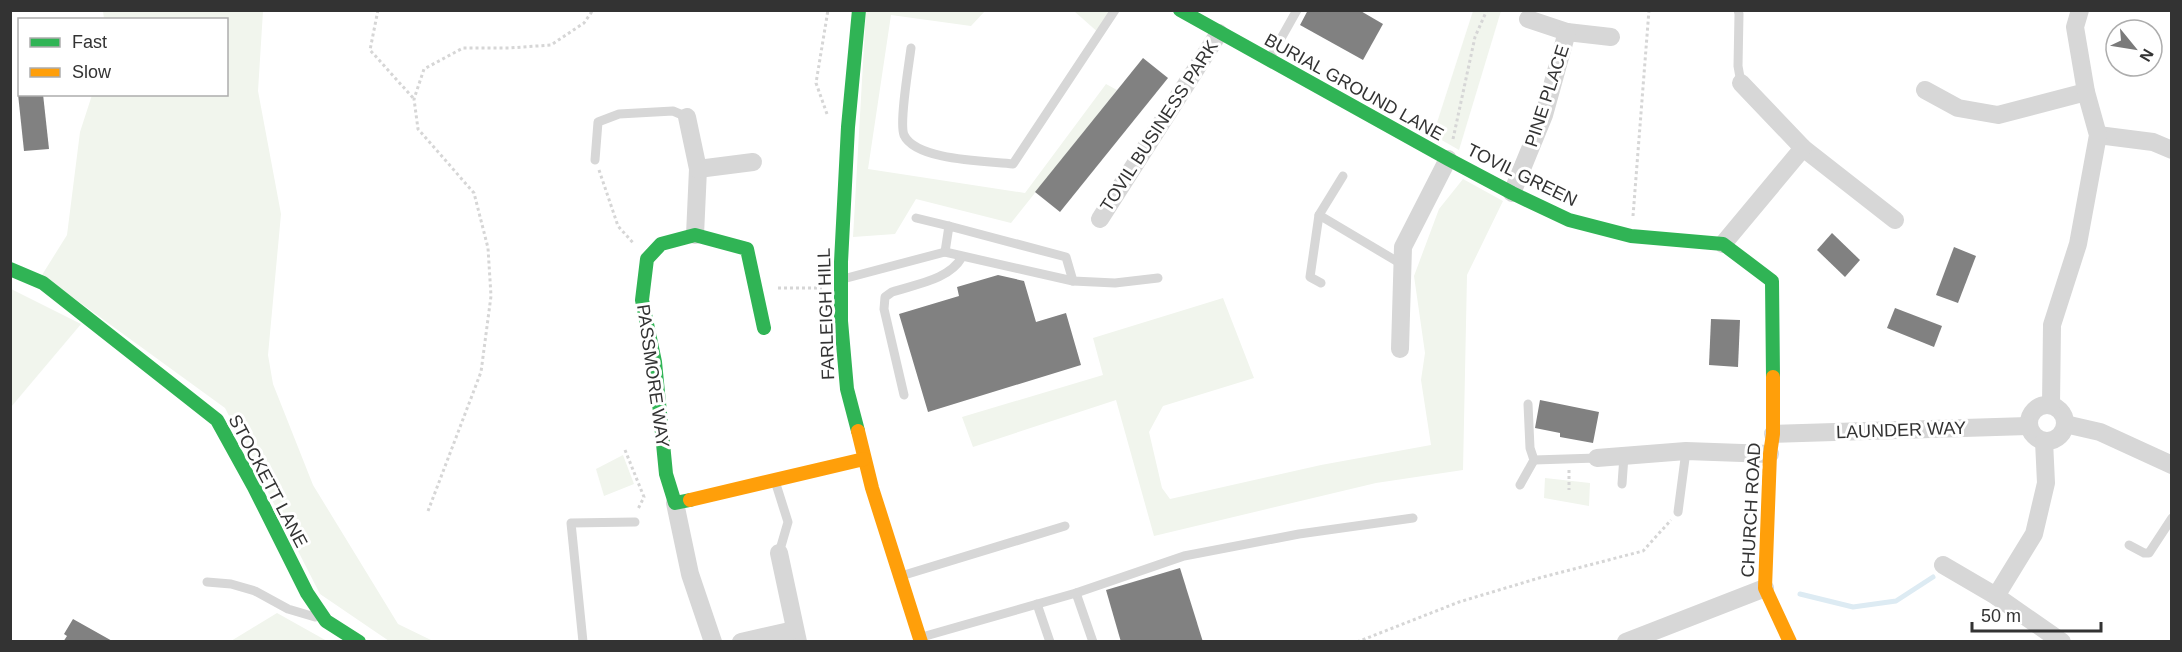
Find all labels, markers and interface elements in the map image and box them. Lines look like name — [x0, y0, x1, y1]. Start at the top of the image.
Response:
legend — [18, 18, 228, 96]
north arrow — [2104, 18, 2164, 78]
street label: BURIAL GROUND LANE — [1261, 29, 1447, 145]
text: Fast — [72, 32, 107, 52]
street label: TOVIL BUSINESS PARK — [1096, 37, 1222, 215]
street label: PINE PLACE — [1521, 42, 1573, 150]
text: N — [2136, 46, 2157, 65]
text: Slow — [72, 62, 112, 82]
street label: TOVIL GREEN — [1464, 140, 1580, 210]
street label: FARLEIGH HILL — [814, 248, 838, 380]
street label: PASSMORE WAY — [633, 303, 673, 449]
street label: STOCKETT LANE — [225, 411, 311, 551]
street label: LAUNDER WAY — [1836, 418, 1966, 442]
street label: CHURCH ROAD — [1737, 442, 1765, 578]
scale bar — [1972, 595, 2101, 633]
text: 50 m — [1981, 606, 2021, 626]

